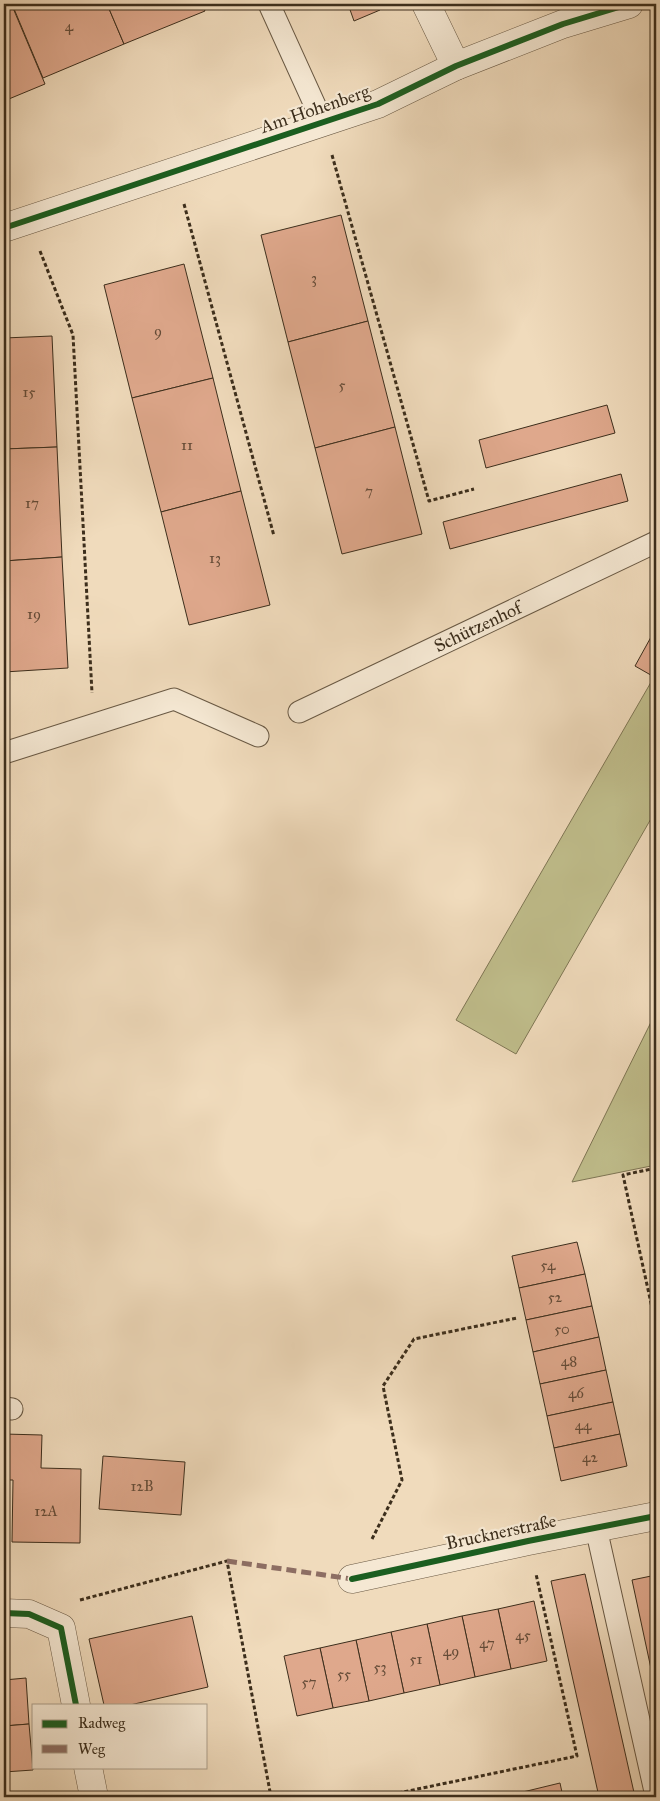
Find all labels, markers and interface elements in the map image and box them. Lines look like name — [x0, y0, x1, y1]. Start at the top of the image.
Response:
house number: 4 — [65, 17, 74, 35]
street label: Am Hohenberg — [257, 80, 373, 139]
house number: 3 — [311, 269, 317, 287]
house number: 9 — [154, 322, 162, 340]
house number: 5 — [339, 376, 346, 394]
house number: 15 — [23, 383, 35, 401]
house number: 11 — [181, 436, 193, 454]
house number: 7 — [365, 482, 373, 500]
house number: 17 — [25, 494, 39, 512]
house number: 13 — [209, 549, 221, 567]
street label: Schützenhof — [430, 595, 528, 657]
house number: 19 — [27, 605, 41, 623]
house number: 54 — [541, 1256, 556, 1274]
house number: 52 — [548, 1288, 563, 1306]
house number: 50 — [554, 1320, 570, 1338]
house number: 48 — [561, 1352, 577, 1370]
house number: 46 — [568, 1384, 585, 1402]
house number: 44 — [575, 1416, 592, 1434]
house number: 42 — [582, 1448, 598, 1466]
house number: 12B — [130, 1477, 154, 1495]
house number: 12A — [34, 1502, 58, 1520]
street label: Brucknerstraße — [444, 1510, 558, 1554]
house number: 45 — [515, 1626, 531, 1644]
house number: 47 — [479, 1634, 495, 1652]
house number: 49 — [443, 1642, 459, 1660]
house number: 51 — [410, 1650, 423, 1668]
house number: 53 — [374, 1658, 386, 1676]
house number: 55 — [337, 1665, 351, 1683]
house number: 57 — [302, 1673, 316, 1691]
legend — [32, 1704, 208, 1768]
text: Radweg — [78, 1714, 126, 1732]
text: Weg — [78, 1740, 106, 1758]

